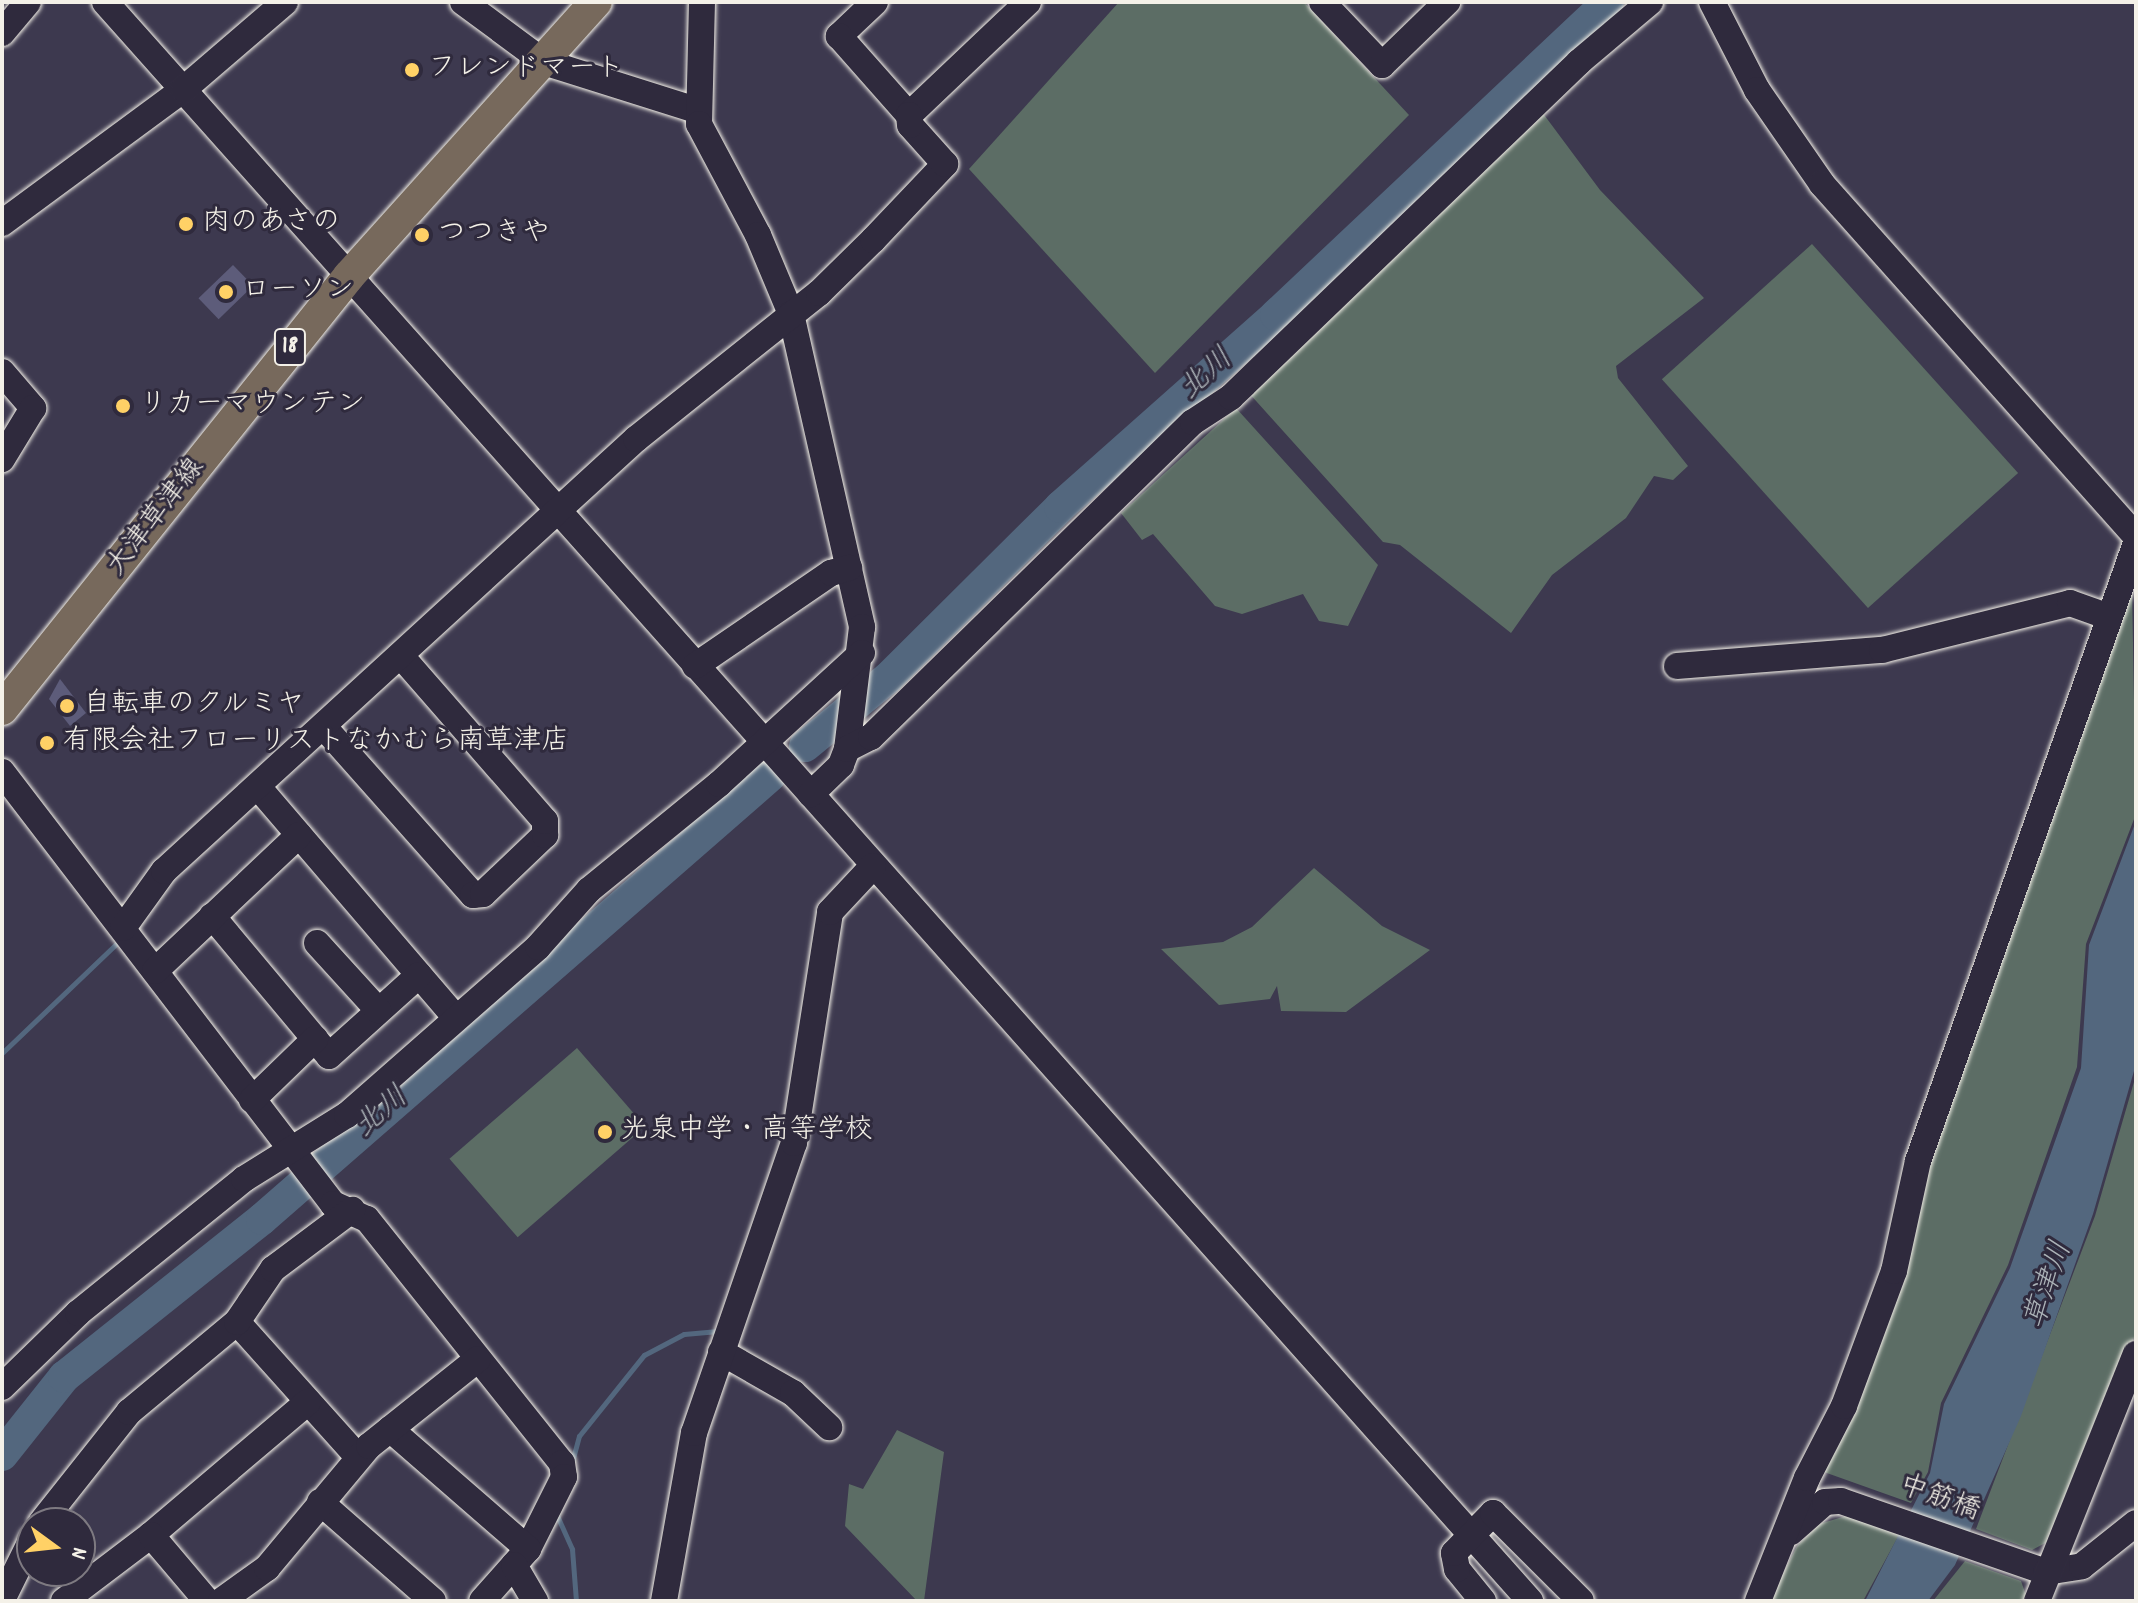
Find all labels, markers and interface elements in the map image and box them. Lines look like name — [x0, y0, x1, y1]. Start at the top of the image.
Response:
place label: フレンドマート — [428, 53, 624, 87]
marker: フレンドマート — [403, 61, 421, 79]
place label: 肉のあさの — [202, 207, 342, 241]
marker: 肉のあさの — [177, 215, 195, 233]
place label: つつきや — [438, 218, 550, 252]
marker: つつきや — [413, 226, 431, 244]
place label: ローソン — [242, 275, 354, 309]
marker: ローソン — [217, 283, 235, 301]
road number: 18 — [272, 325, 308, 369]
water label: 北川 — [1174, 343, 1242, 409]
place label: リカーマウンテン — [139, 389, 363, 423]
marker: リカーマウンテン — [114, 397, 132, 415]
street label: 大津草津線 — [101, 452, 213, 584]
place label: 自転車のクルミヤ — [83, 689, 307, 723]
marker: 自転車のクルミヤ — [58, 697, 76, 715]
place label: 有限会社フローリストなかむら南草津店 — [63, 726, 567, 760]
marker: 有限会社フローリストなかむら南草津店 — [38, 734, 56, 752]
water label: 北川 — [349, 1081, 417, 1147]
place label: 光泉中学・高等学校 — [621, 1115, 873, 1149]
marker: 光泉中学・高等学校 — [596, 1123, 614, 1141]
water label: 草津川 — [2019, 1238, 2083, 1334]
street label: 中筋橋 — [1894, 1470, 1984, 1530]
north arrow — [16, 1507, 96, 1587]
text: N — [61, 1544, 94, 1562]

